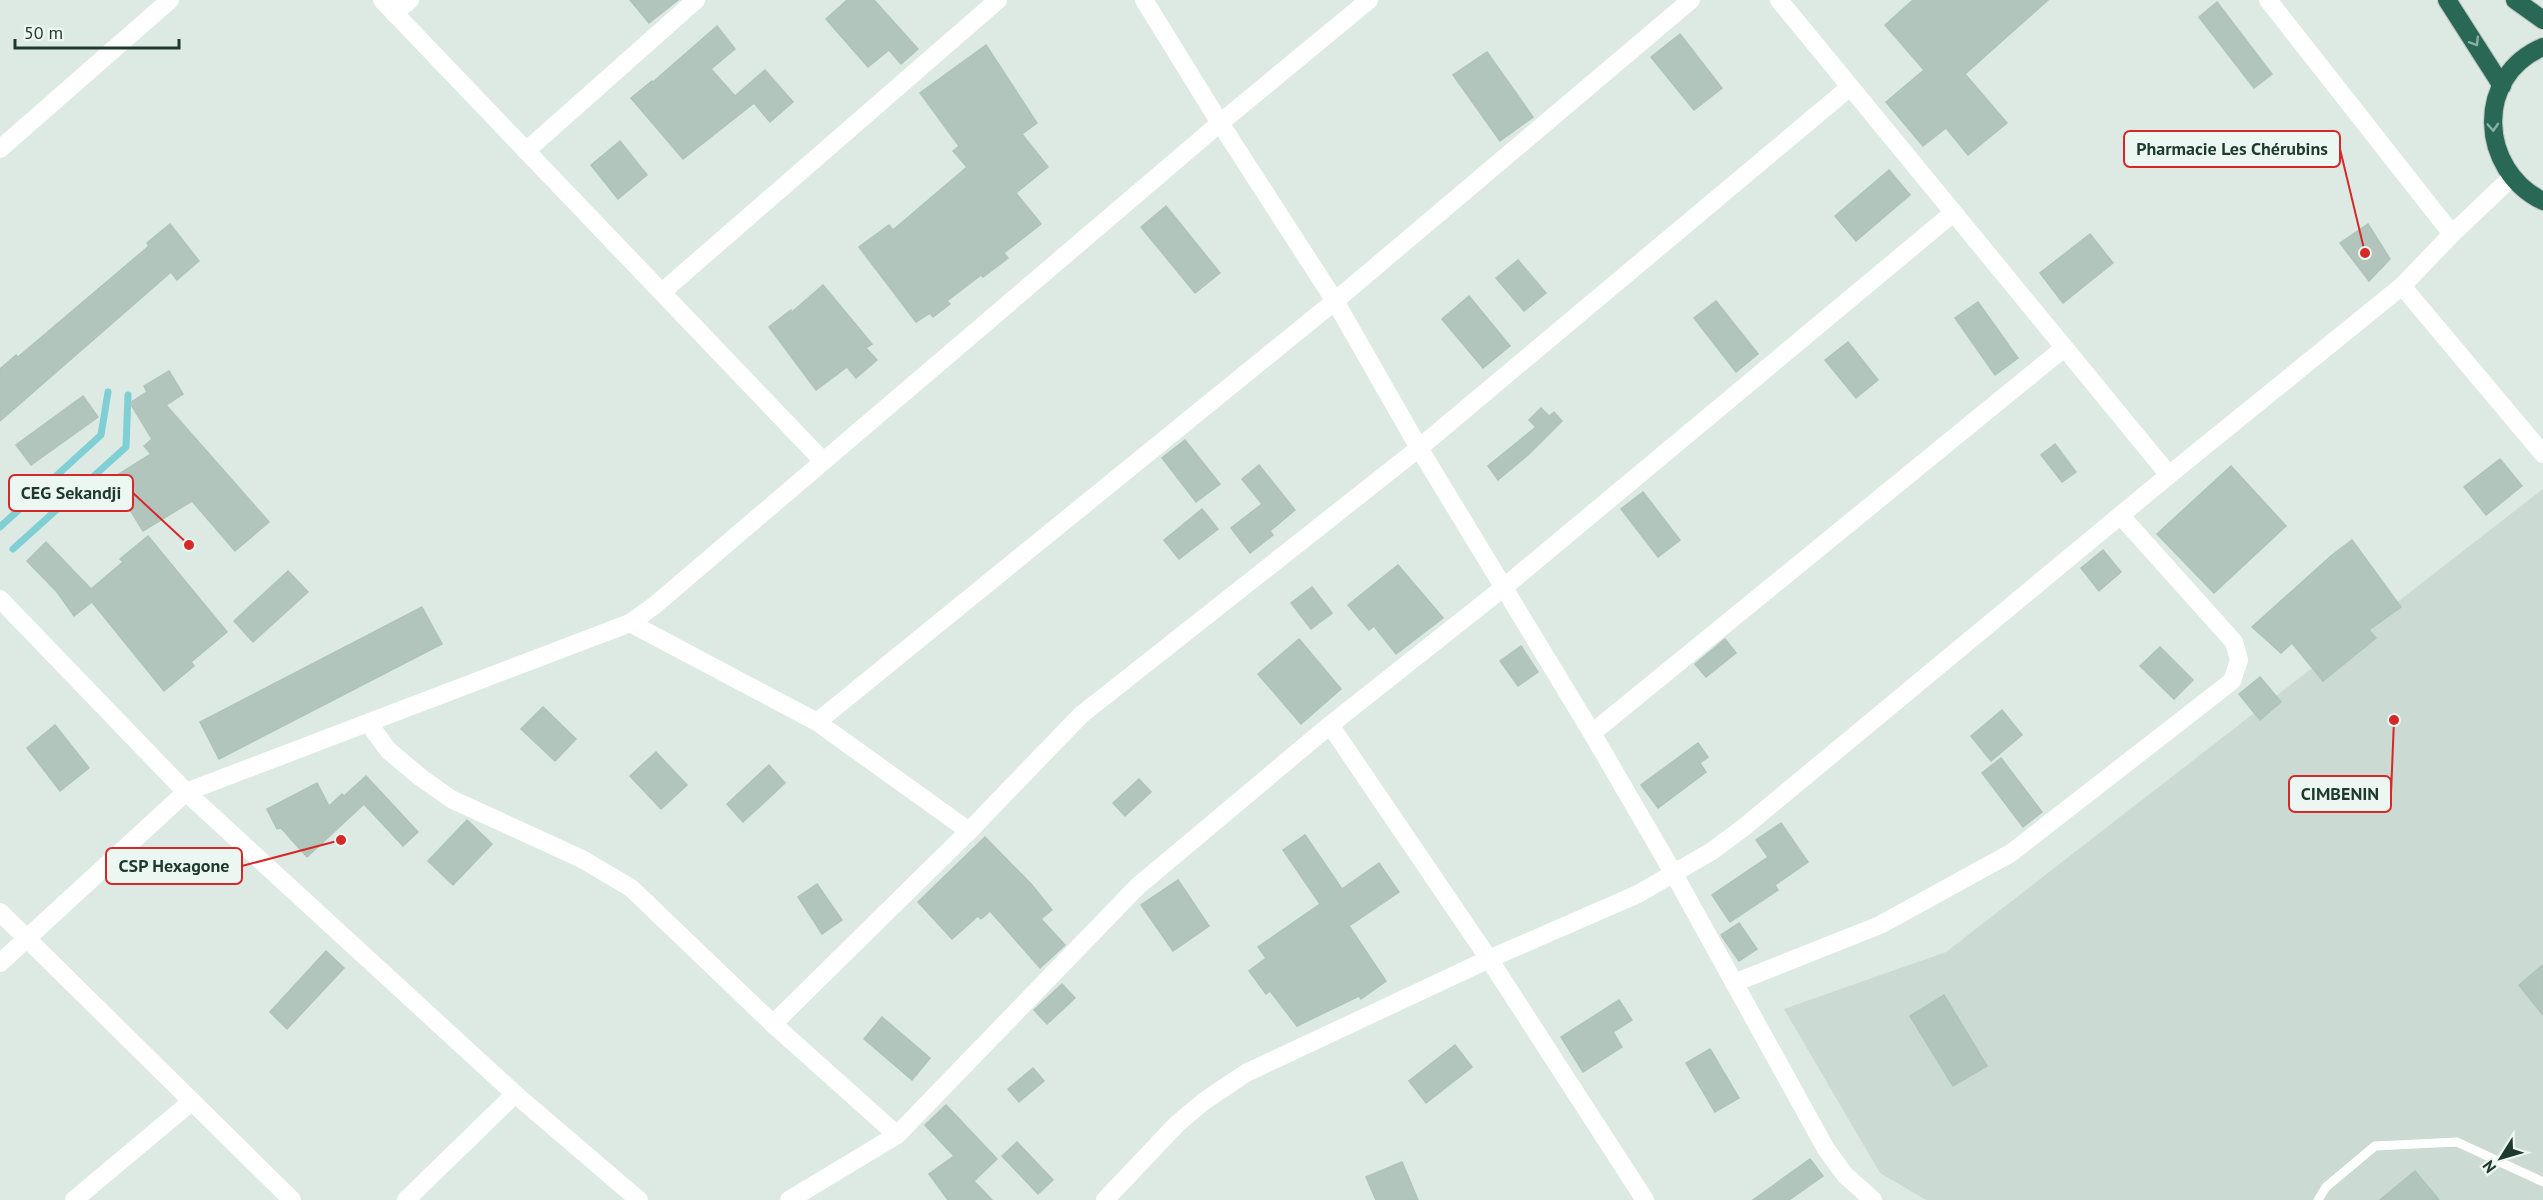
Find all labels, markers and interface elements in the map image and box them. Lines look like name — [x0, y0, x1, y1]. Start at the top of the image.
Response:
scale bar — [15, 12, 178, 50]
text: 50 m — [24, 21, 63, 44]
one-way arrow — [2468, 36, 2480, 46]
one-way arrow — [2487, 122, 2500, 131]
callout: Pharmacie Les Chérubins — [2124, 131, 2340, 167]
text: Pharmacie Les Chérubins — [2136, 137, 2328, 160]
callout: CEG Sekandji — [9, 475, 133, 511]
text: CEG Sekandji — [21, 481, 121, 504]
callout: CIMBENIN — [2289, 776, 2391, 812]
text: CIMBENIN — [2301, 782, 2379, 805]
callout: CSP Hexagone — [106, 848, 242, 884]
text: CSP Hexagone — [119, 854, 229, 877]
north arrow — [2471, 1128, 2531, 1188]
text: N — [2478, 1157, 2500, 1177]

